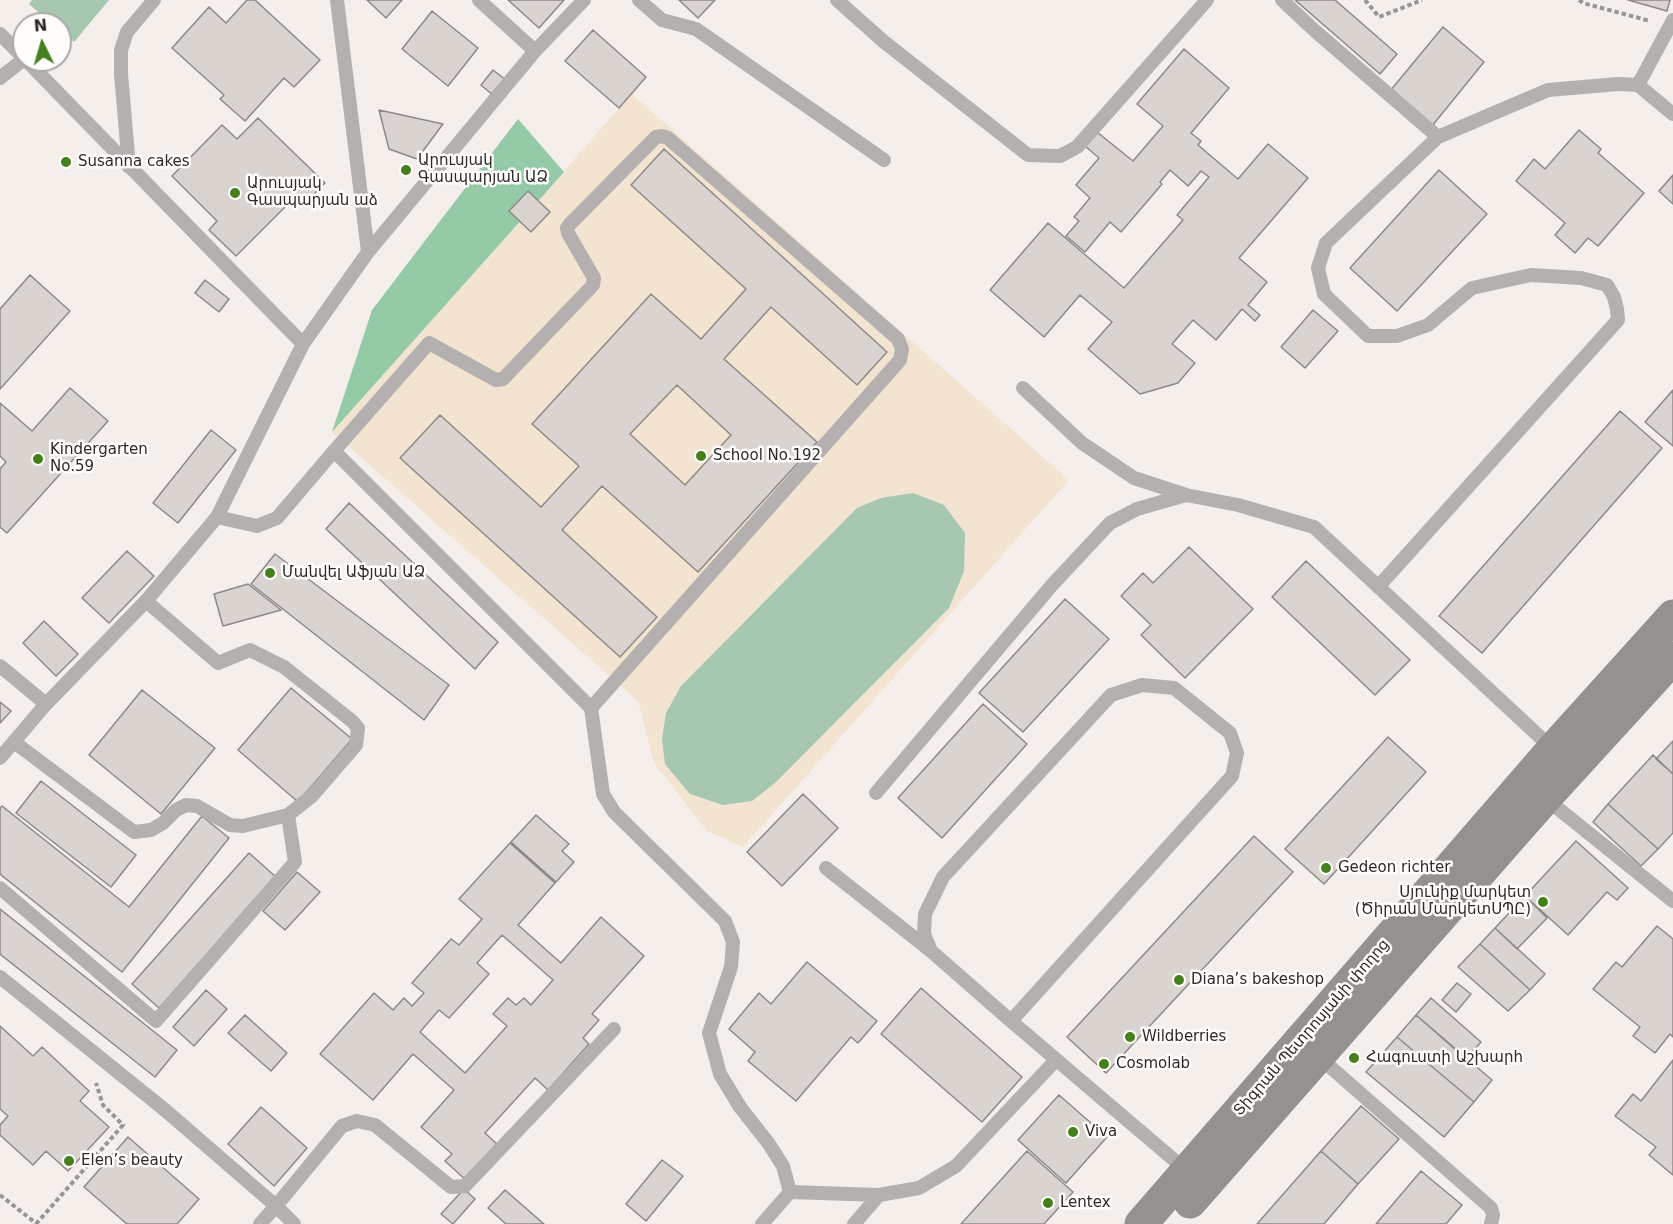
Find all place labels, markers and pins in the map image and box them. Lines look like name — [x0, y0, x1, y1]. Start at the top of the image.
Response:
place label: Արուսյակ Գասպարյան ԱՁ — [418, 152, 548, 187]
place label: Susanna cakes — [78, 153, 190, 171]
marker: Susanna cakes — [59, 155, 73, 169]
marker: Արուսյակ Գասպարյան ԱՁ — [399, 163, 413, 177]
place label: Արուսյակ Գասպարյան աձ — [247, 175, 378, 210]
marker: Արուսյակ Գասպարյան աձ — [228, 186, 242, 200]
place label: Kindergarten No.59 — [50, 441, 148, 476]
place label: School No.192 — [713, 447, 821, 465]
marker: School No.192 — [694, 449, 708, 463]
marker: Kindergarten No.59 — [31, 452, 45, 466]
place label: Մանվել Աֆյան ԱՁ — [282, 564, 425, 582]
marker: Մանվել Աֆյան ԱՁ — [263, 566, 277, 580]
place label: Gedeon richter — [1338, 859, 1450, 877]
marker: Gedeon richter — [1319, 861, 1333, 875]
place label: Սյունիք մարկետ (Ծիրան ՄարկետՍՊԸ) — [1355, 884, 1531, 919]
marker: Սյունիք մարկետ (Ծիրան ՄարկետՍՊԸ) — [1536, 895, 1550, 909]
place label: Diana’s bakeshop — [1191, 971, 1324, 989]
marker: Diana’s bakeshop — [1172, 973, 1186, 987]
place label: Wildberries — [1142, 1028, 1226, 1046]
marker: Wildberries — [1123, 1030, 1137, 1044]
place label: Հագուստի Աշխարհ — [1366, 1049, 1523, 1067]
marker: Հագուստի Աշխարհ — [1347, 1051, 1361, 1065]
place label: Cosmolab — [1116, 1055, 1190, 1073]
marker: Cosmolab — [1097, 1057, 1111, 1071]
place label: Viva — [1085, 1123, 1117, 1141]
marker: Viva — [1066, 1125, 1080, 1139]
place label: Elen’s beauty — [81, 1152, 183, 1170]
marker: Elen’s beauty — [62, 1154, 76, 1168]
place label: Lentex — [1060, 1194, 1111, 1212]
marker: Lentex — [1041, 1196, 1055, 1210]

